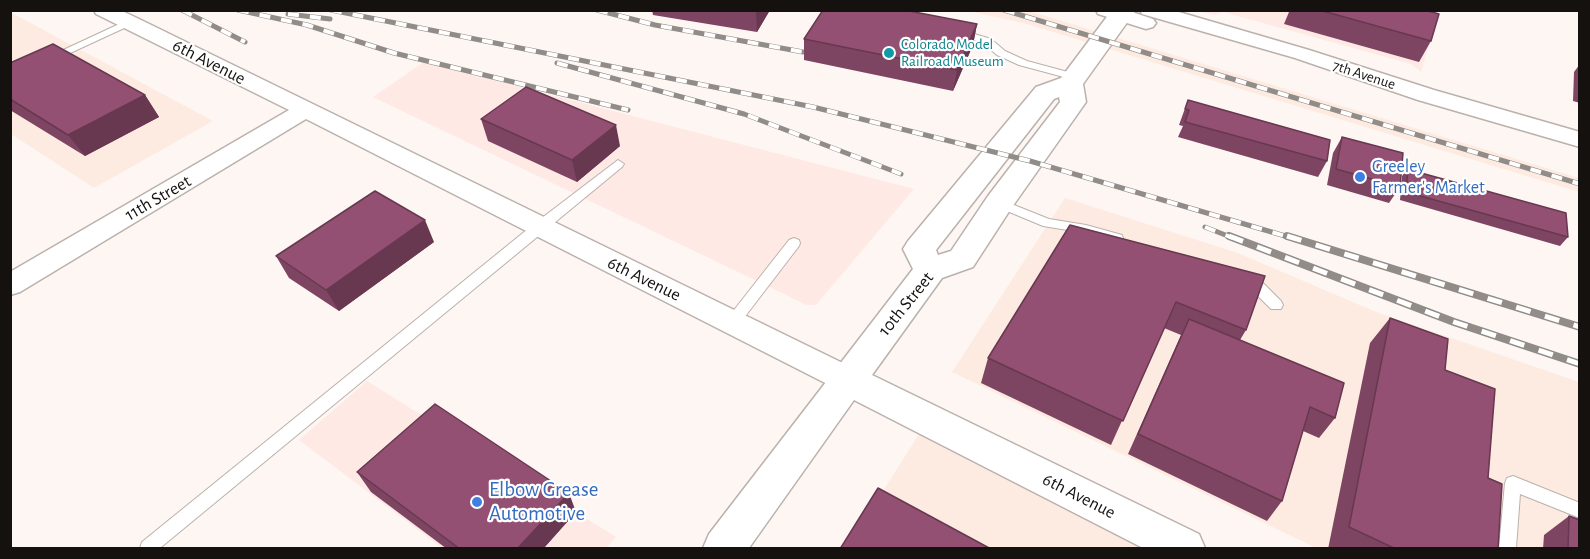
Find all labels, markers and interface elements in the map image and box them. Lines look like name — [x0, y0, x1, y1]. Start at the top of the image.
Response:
street label: 6th Avenue — [169, 34, 249, 90]
place label: Colorado Model Railroad Museum — [901, 35, 1004, 70]
marker: Colorado Model Railroad Museum — [882, 46, 896, 60]
street label: 7th Avenue — [1330, 56, 1398, 94]
place label: Greeley Farmer's Market — [1372, 156, 1485, 198]
street label: 11th Street — [121, 170, 195, 226]
marker: Greeley Farmer's Market — [1353, 170, 1367, 184]
street label: 6th Avenue — [604, 252, 684, 306]
street label: 10th Street — [874, 268, 938, 340]
street label: 6th Avenue — [1039, 468, 1119, 524]
place label: Elbow Grease Automotive — [489, 477, 598, 527]
marker: Elbow Grease Automotive — [470, 495, 484, 509]

